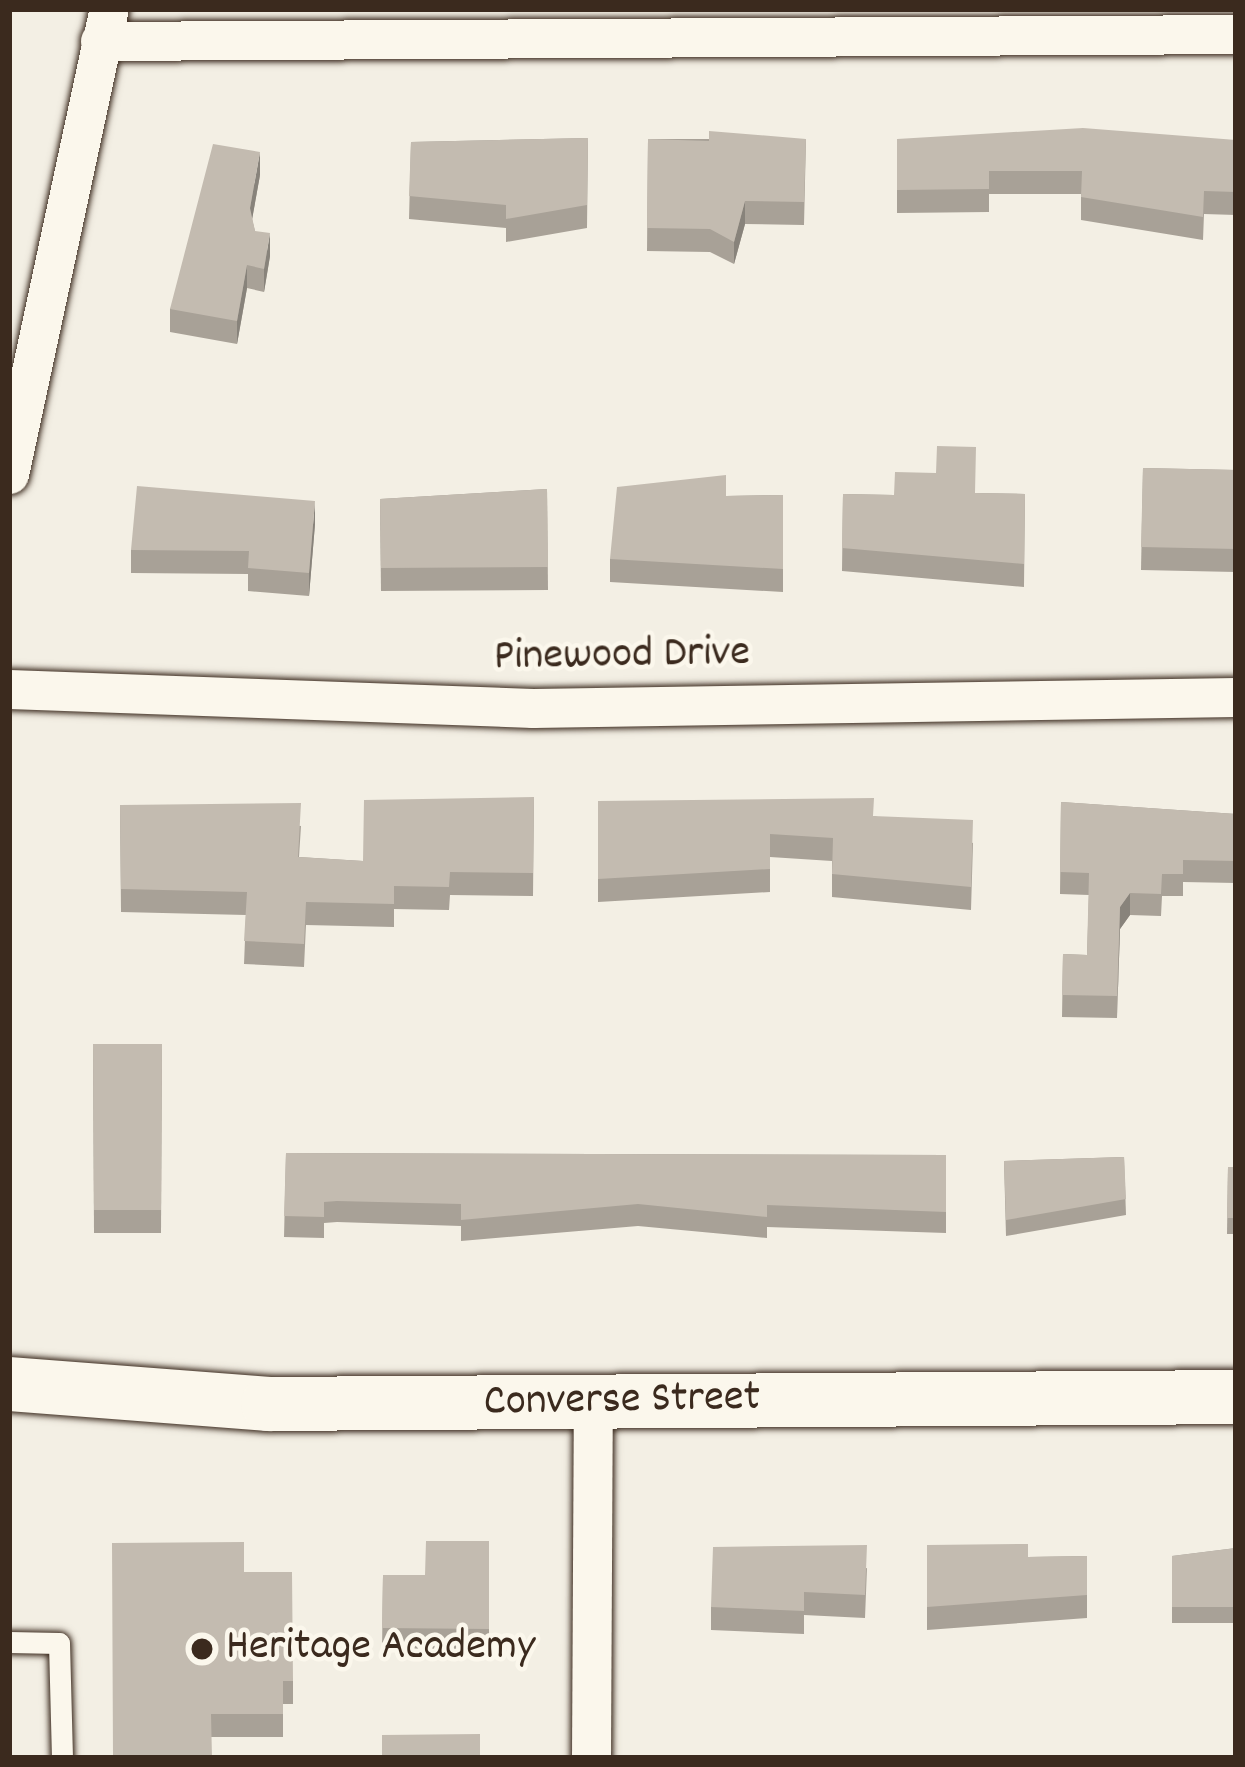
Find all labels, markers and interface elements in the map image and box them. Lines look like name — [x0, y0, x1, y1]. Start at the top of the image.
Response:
street label: Pinewood Drive — [493, 628, 751, 686]
street label: Converse Street — [483, 1373, 761, 1431]
place label: Heritage Academy — [226, 1622, 535, 1676]
marker: Heritage Academy — [189, 1636, 215, 1662]

